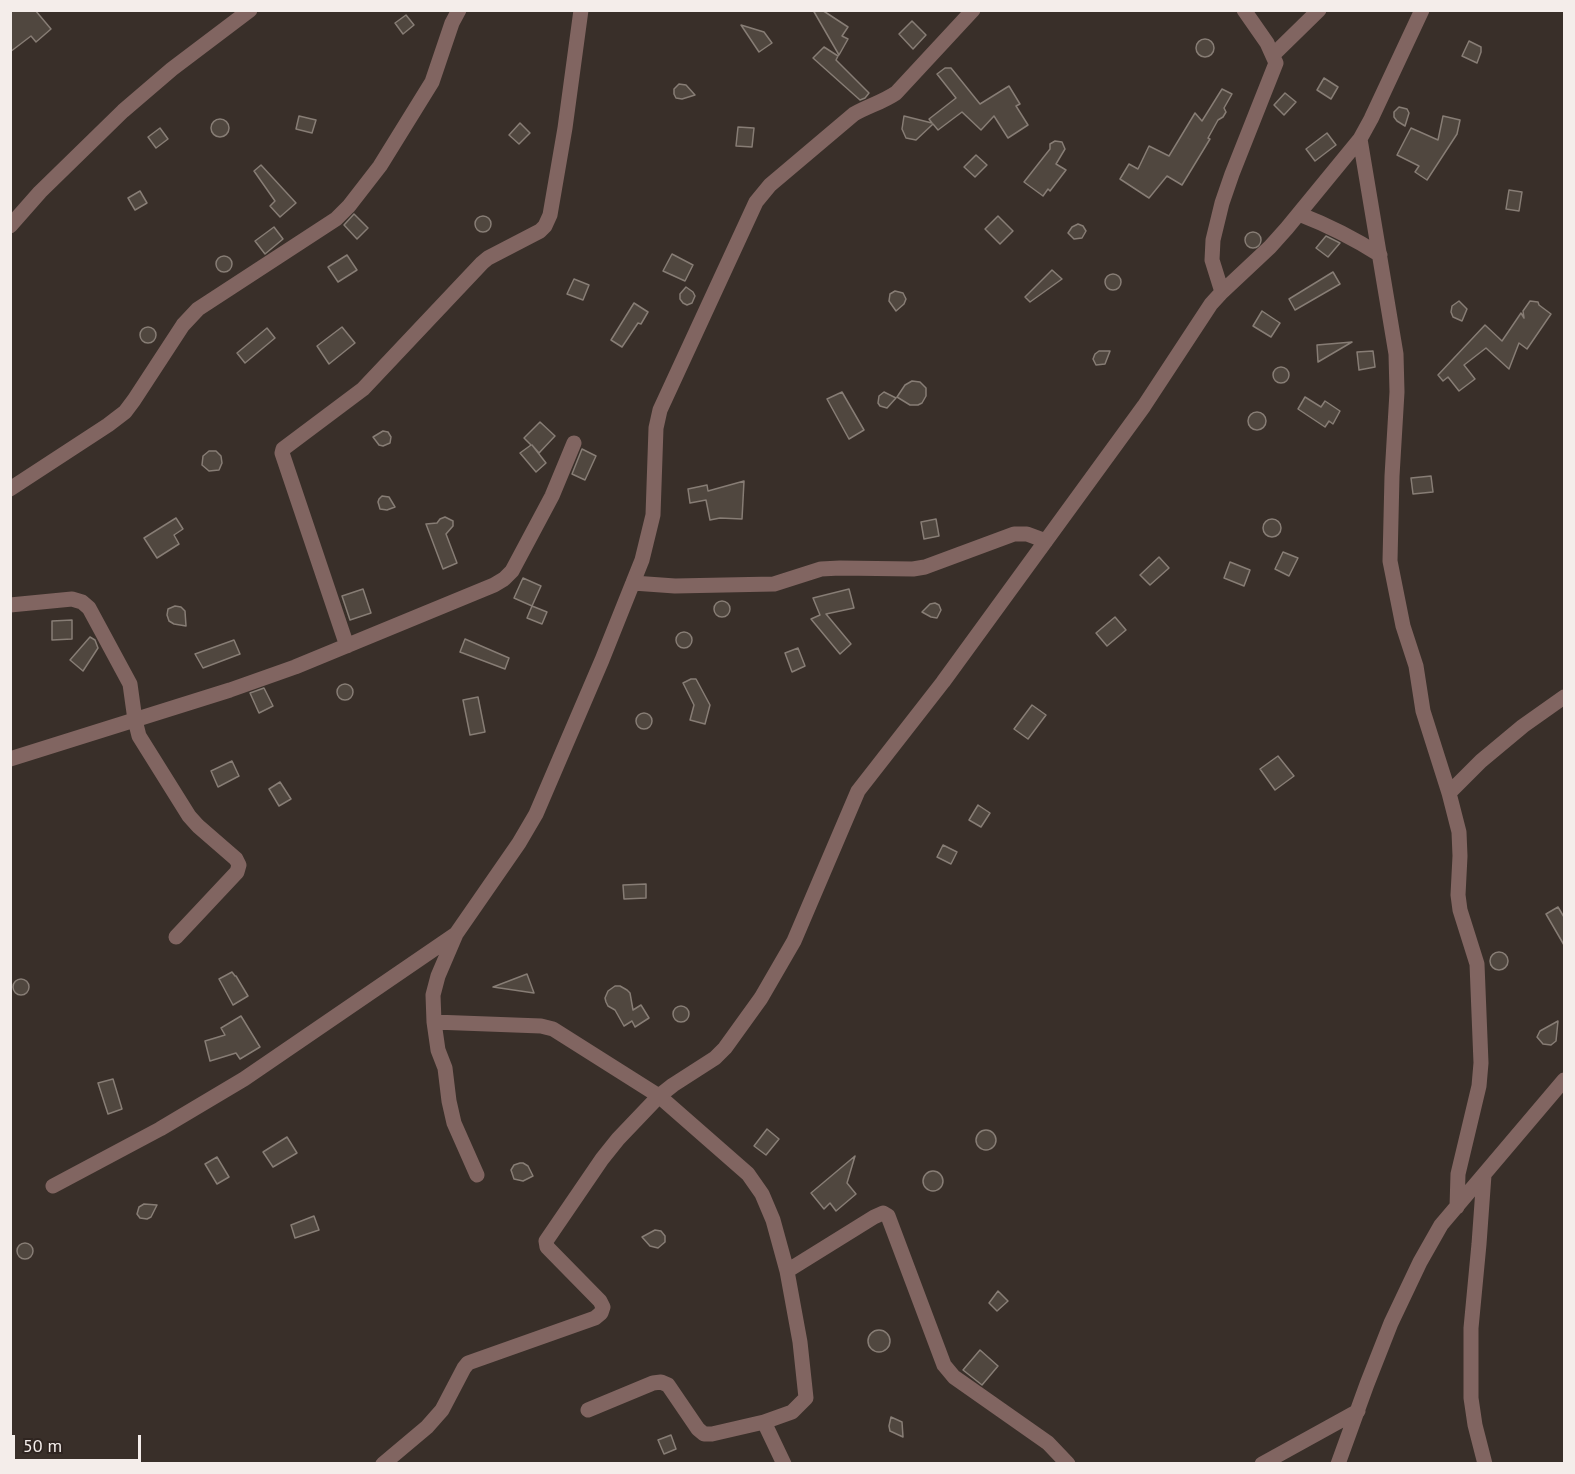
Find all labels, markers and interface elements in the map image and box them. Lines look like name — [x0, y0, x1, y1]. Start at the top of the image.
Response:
scale bar — [15, 1423, 144, 1461]
text: 50 m — [23, 1434, 62, 1457]

